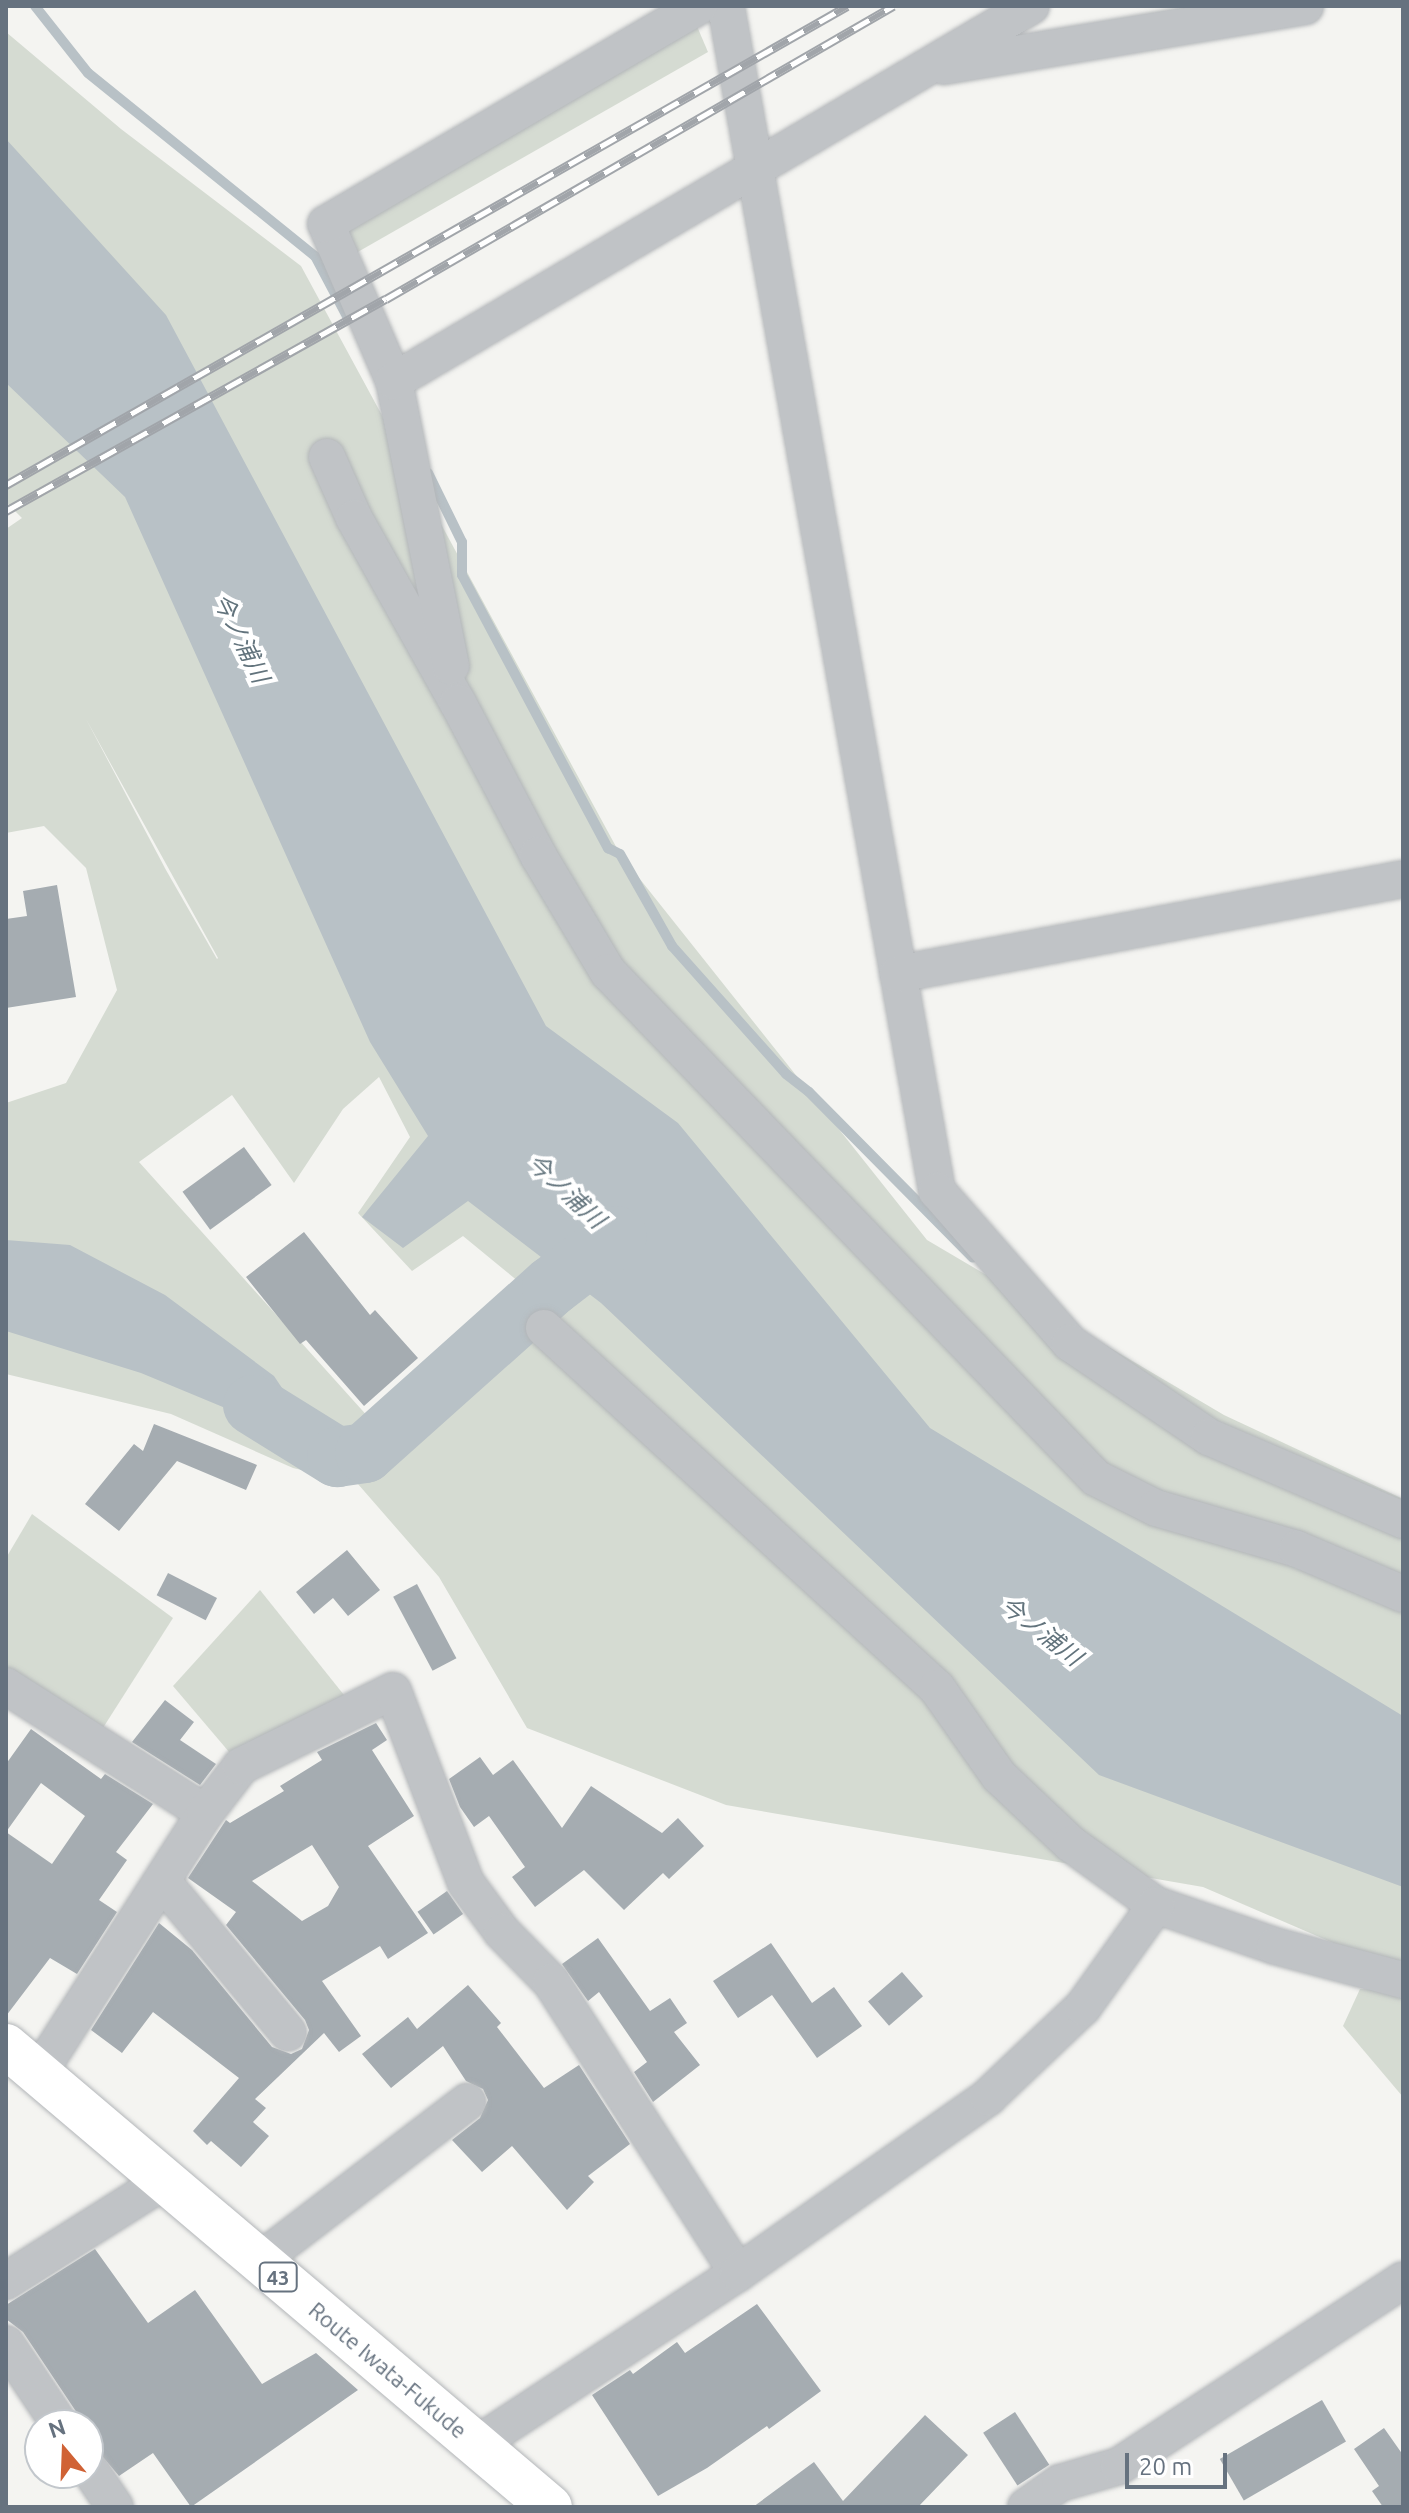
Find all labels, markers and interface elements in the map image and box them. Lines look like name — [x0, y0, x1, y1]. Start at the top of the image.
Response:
water label: 今ノ浦川 — [207, 589, 275, 687]
water label: 今ノ浦川 — [521, 1148, 611, 1234]
water label: 今ノ浦川 — [994, 1590, 1088, 1672]
road number: 43 — [258, 2261, 298, 2293]
street label: Route Iwata-Fukude — [304, 2296, 472, 2444]
north arrow — [24, 2409, 104, 2489]
text: N — [45, 2413, 69, 2442]
scale bar — [1129, 2437, 1231, 2487]
text: 20 m — [1139, 2453, 1192, 2480]

